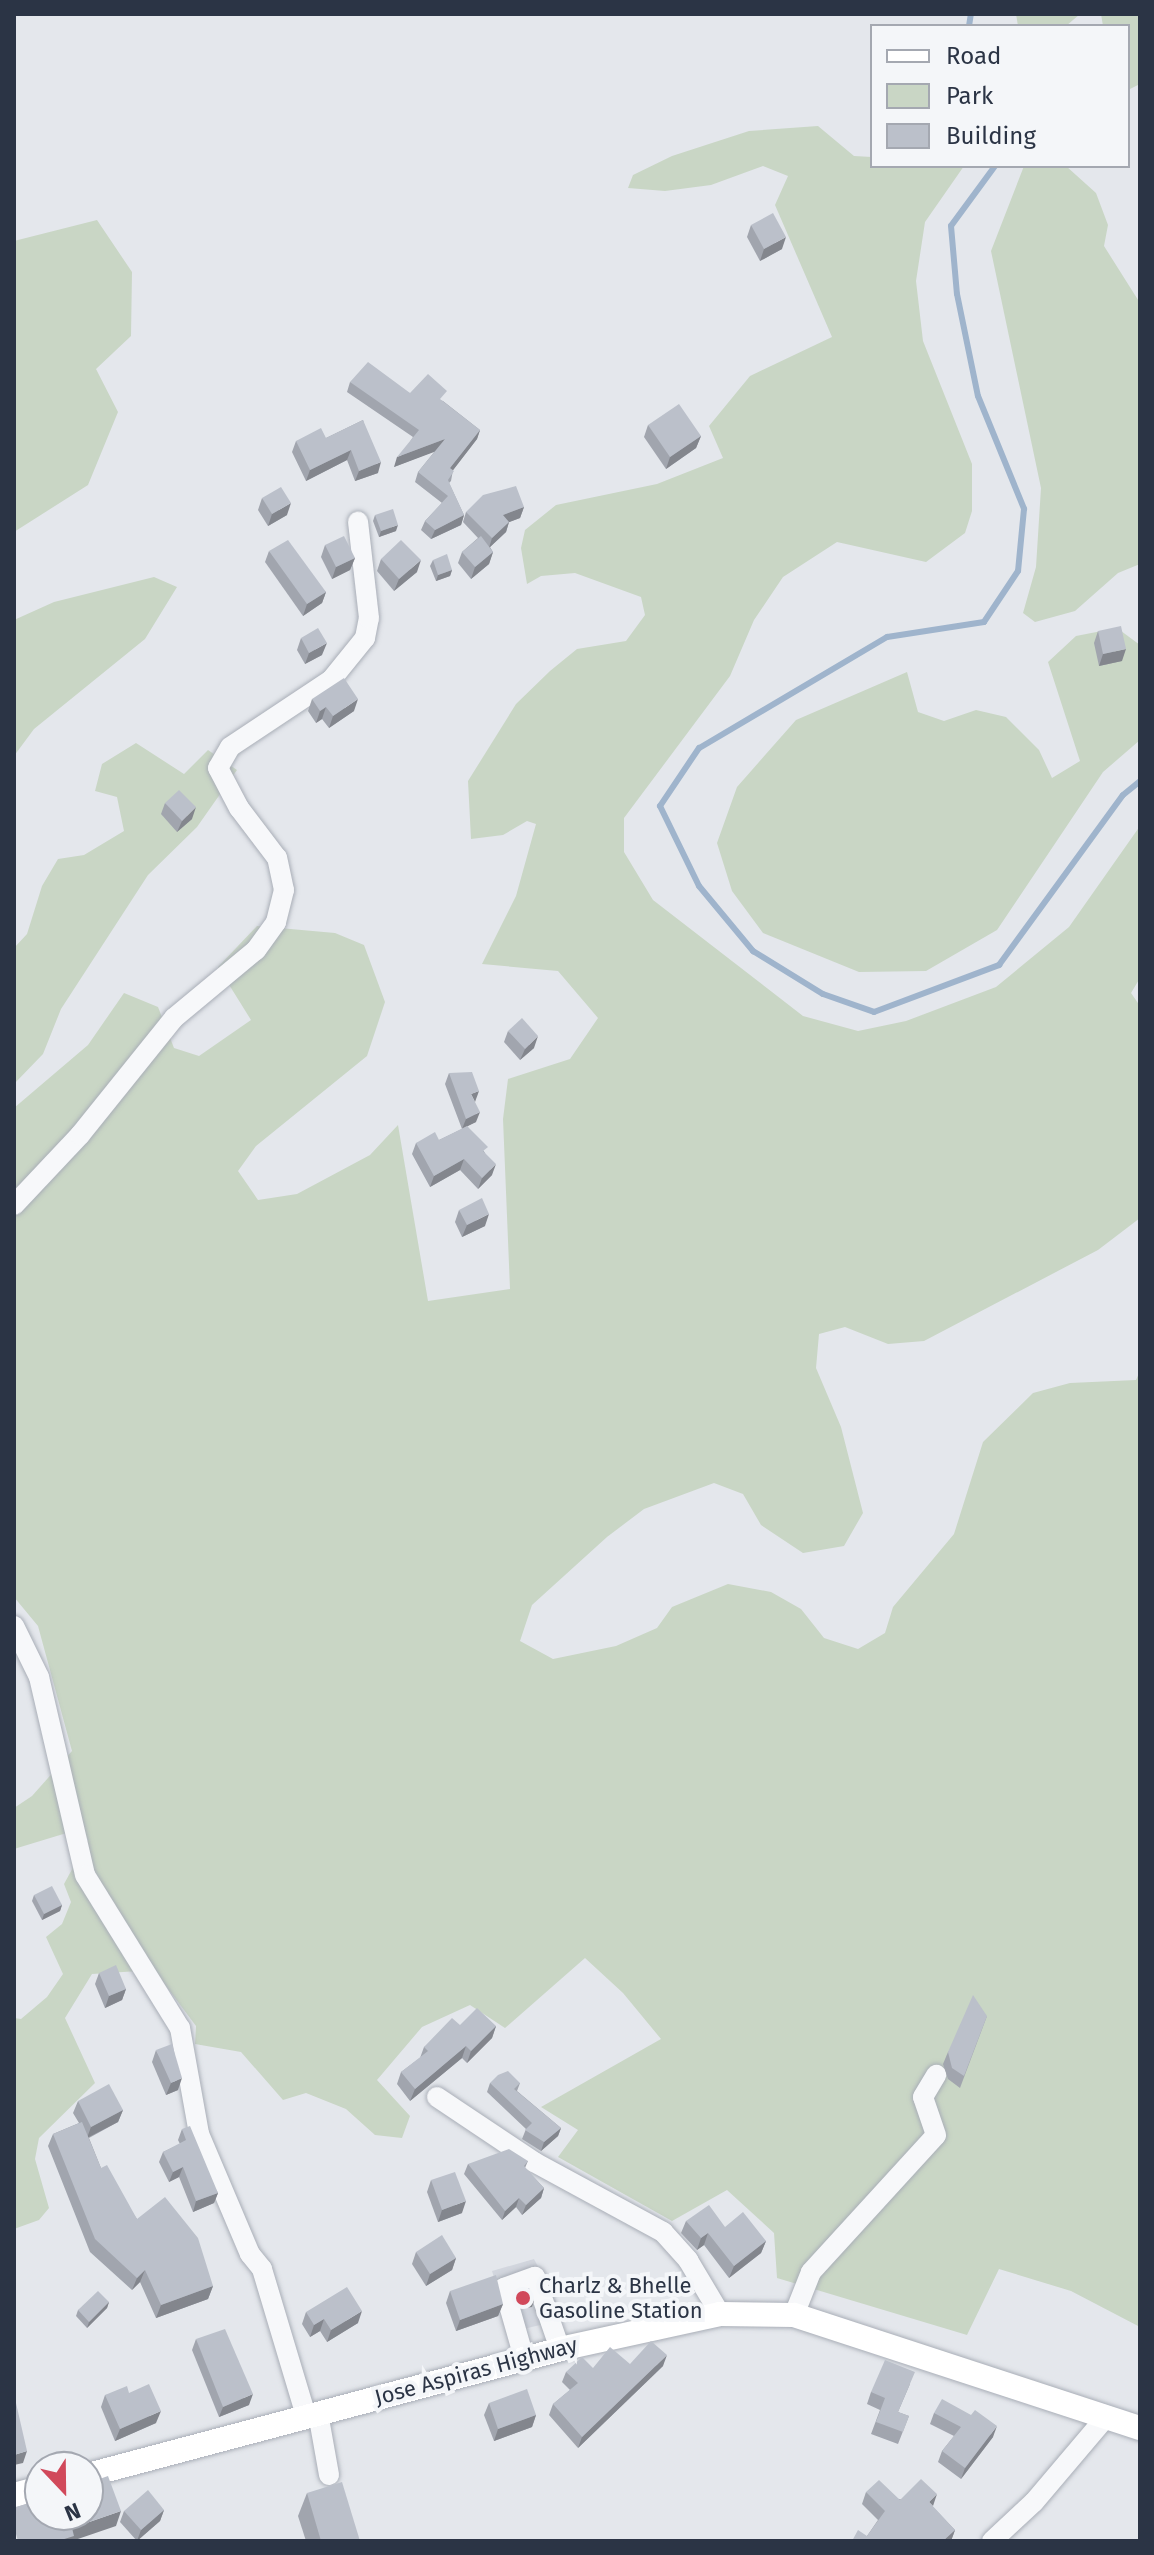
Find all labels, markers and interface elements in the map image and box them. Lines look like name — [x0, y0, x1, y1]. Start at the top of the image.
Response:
legend — [870, 24, 1130, 168]
text: Road — [946, 42, 1001, 70]
text: Park — [946, 82, 993, 110]
text: Building — [946, 122, 1036, 150]
place label: Charlz & Bhelle Gasoline Station — [539, 2272, 703, 2324]
marker: Charlz & Bhelle Gasoline Station — [514, 2289, 532, 2307]
street label: Jose Aspiras Highway — [372, 2331, 580, 2411]
north arrow — [24, 2451, 104, 2531]
text: N — [61, 2497, 84, 2527]

